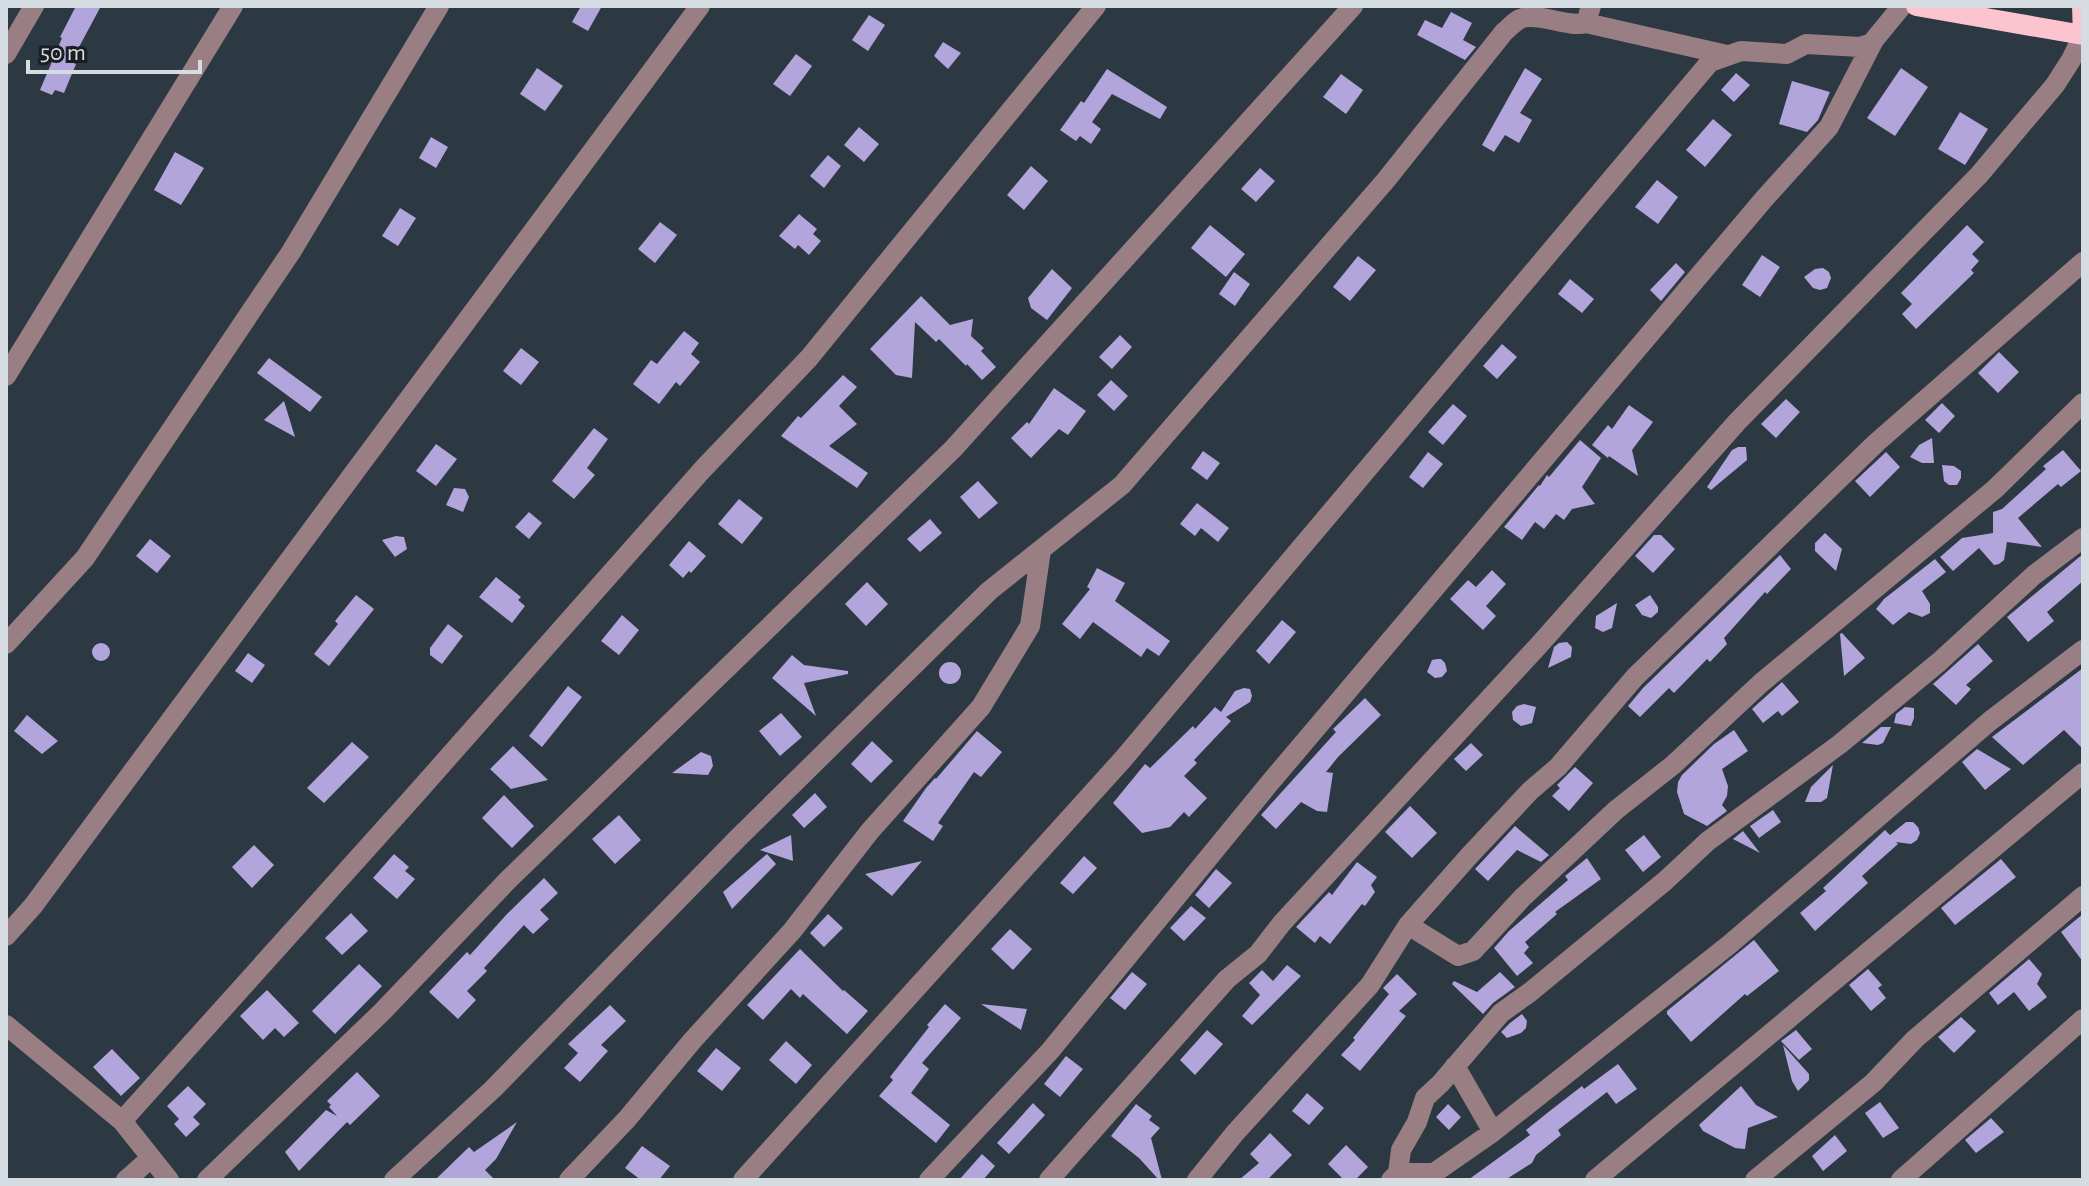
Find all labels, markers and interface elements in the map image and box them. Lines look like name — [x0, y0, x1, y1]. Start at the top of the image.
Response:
scale bar — [28, 24, 200, 74]
text: 50 m — [40, 41, 86, 65]

